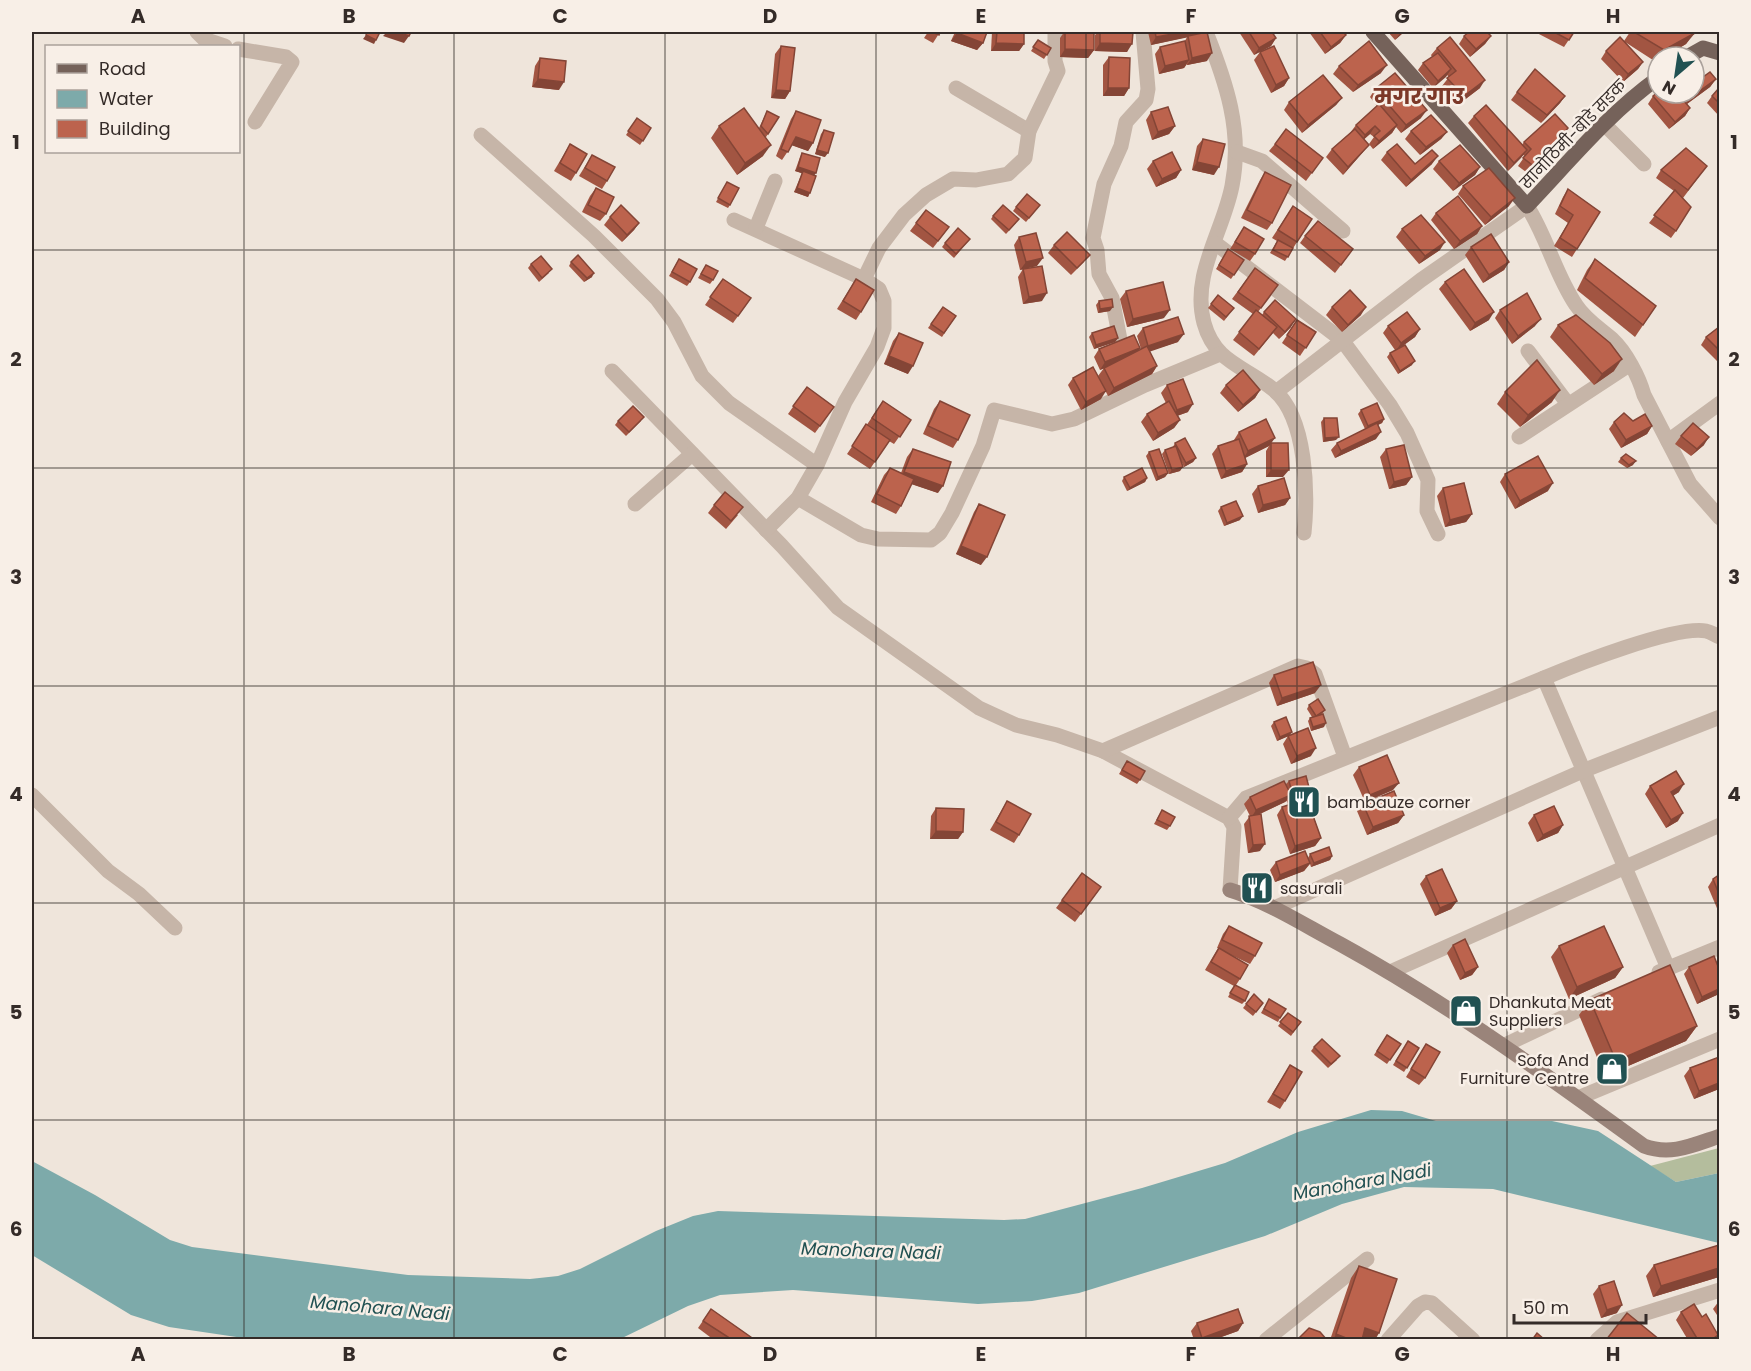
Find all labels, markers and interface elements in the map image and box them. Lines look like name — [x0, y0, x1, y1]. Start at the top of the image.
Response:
text: A — [131, 2, 146, 30]
text: B — [342, 2, 356, 30]
text: C — [552, 2, 568, 30]
text: D — [763, 2, 777, 30]
text: E — [976, 2, 986, 30]
text: F — [1186, 2, 1197, 30]
text: G — [1394, 2, 1410, 30]
text: H — [1606, 2, 1620, 30]
legend — [45, 45, 240, 153]
north arrow — [1646, 45, 1706, 105]
text: Road — [99, 56, 146, 81]
street label: सानोठिमी-बोडे सडक — [1514, 74, 1632, 195]
text: N — [1658, 75, 1680, 101]
district label: मगर गाउ — [1373, 81, 1465, 112]
text: Water — [99, 86, 153, 111]
text: Building — [99, 116, 171, 141]
text: 1 — [12, 128, 20, 156]
text: 1 — [1730, 128, 1738, 156]
text: 2 — [10, 345, 22, 373]
text: 2 — [1728, 345, 1740, 373]
text: 3 — [10, 563, 22, 591]
text: 3 — [1728, 563, 1740, 591]
text: 4 — [9, 780, 23, 808]
text: 4 — [1727, 780, 1741, 808]
restaurant icon: bambauze corner — [1286, 784, 1322, 820]
place label: bambauze corner — [1327, 791, 1471, 814]
restaurant icon: sasurali — [1239, 870, 1275, 906]
place label: sasurali — [1280, 877, 1342, 900]
place label: Dhankuta Meat Suppliers — [1489, 991, 1612, 1032]
shop icon: Dhankuta Meat Suppliers — [1448, 993, 1484, 1029]
text: 5 — [10, 998, 23, 1026]
text: 5 — [1728, 998, 1741, 1026]
place label: Sofa And Furniture Centre — [1460, 1049, 1589, 1090]
shop icon: Sofa And Furniture Centre — [1594, 1051, 1630, 1087]
water label: Manohara Nadi — [1291, 1157, 1434, 1206]
text: 6 — [10, 1215, 22, 1243]
text: 6 — [1728, 1215, 1740, 1243]
water label: Manohara Nadi — [801, 1236, 942, 1265]
scale bar — [1514, 1287, 1646, 1325]
water label: Manohara Nadi — [309, 1289, 451, 1326]
text: 50 m — [1523, 1295, 1569, 1320]
text: A — [131, 1340, 146, 1368]
text: B — [342, 1340, 356, 1368]
text: C — [552, 1340, 568, 1368]
text: D — [763, 1340, 777, 1368]
text: E — [976, 1340, 986, 1368]
text: F — [1186, 1340, 1197, 1368]
text: G — [1394, 1340, 1410, 1368]
text: H — [1606, 1340, 1620, 1368]

